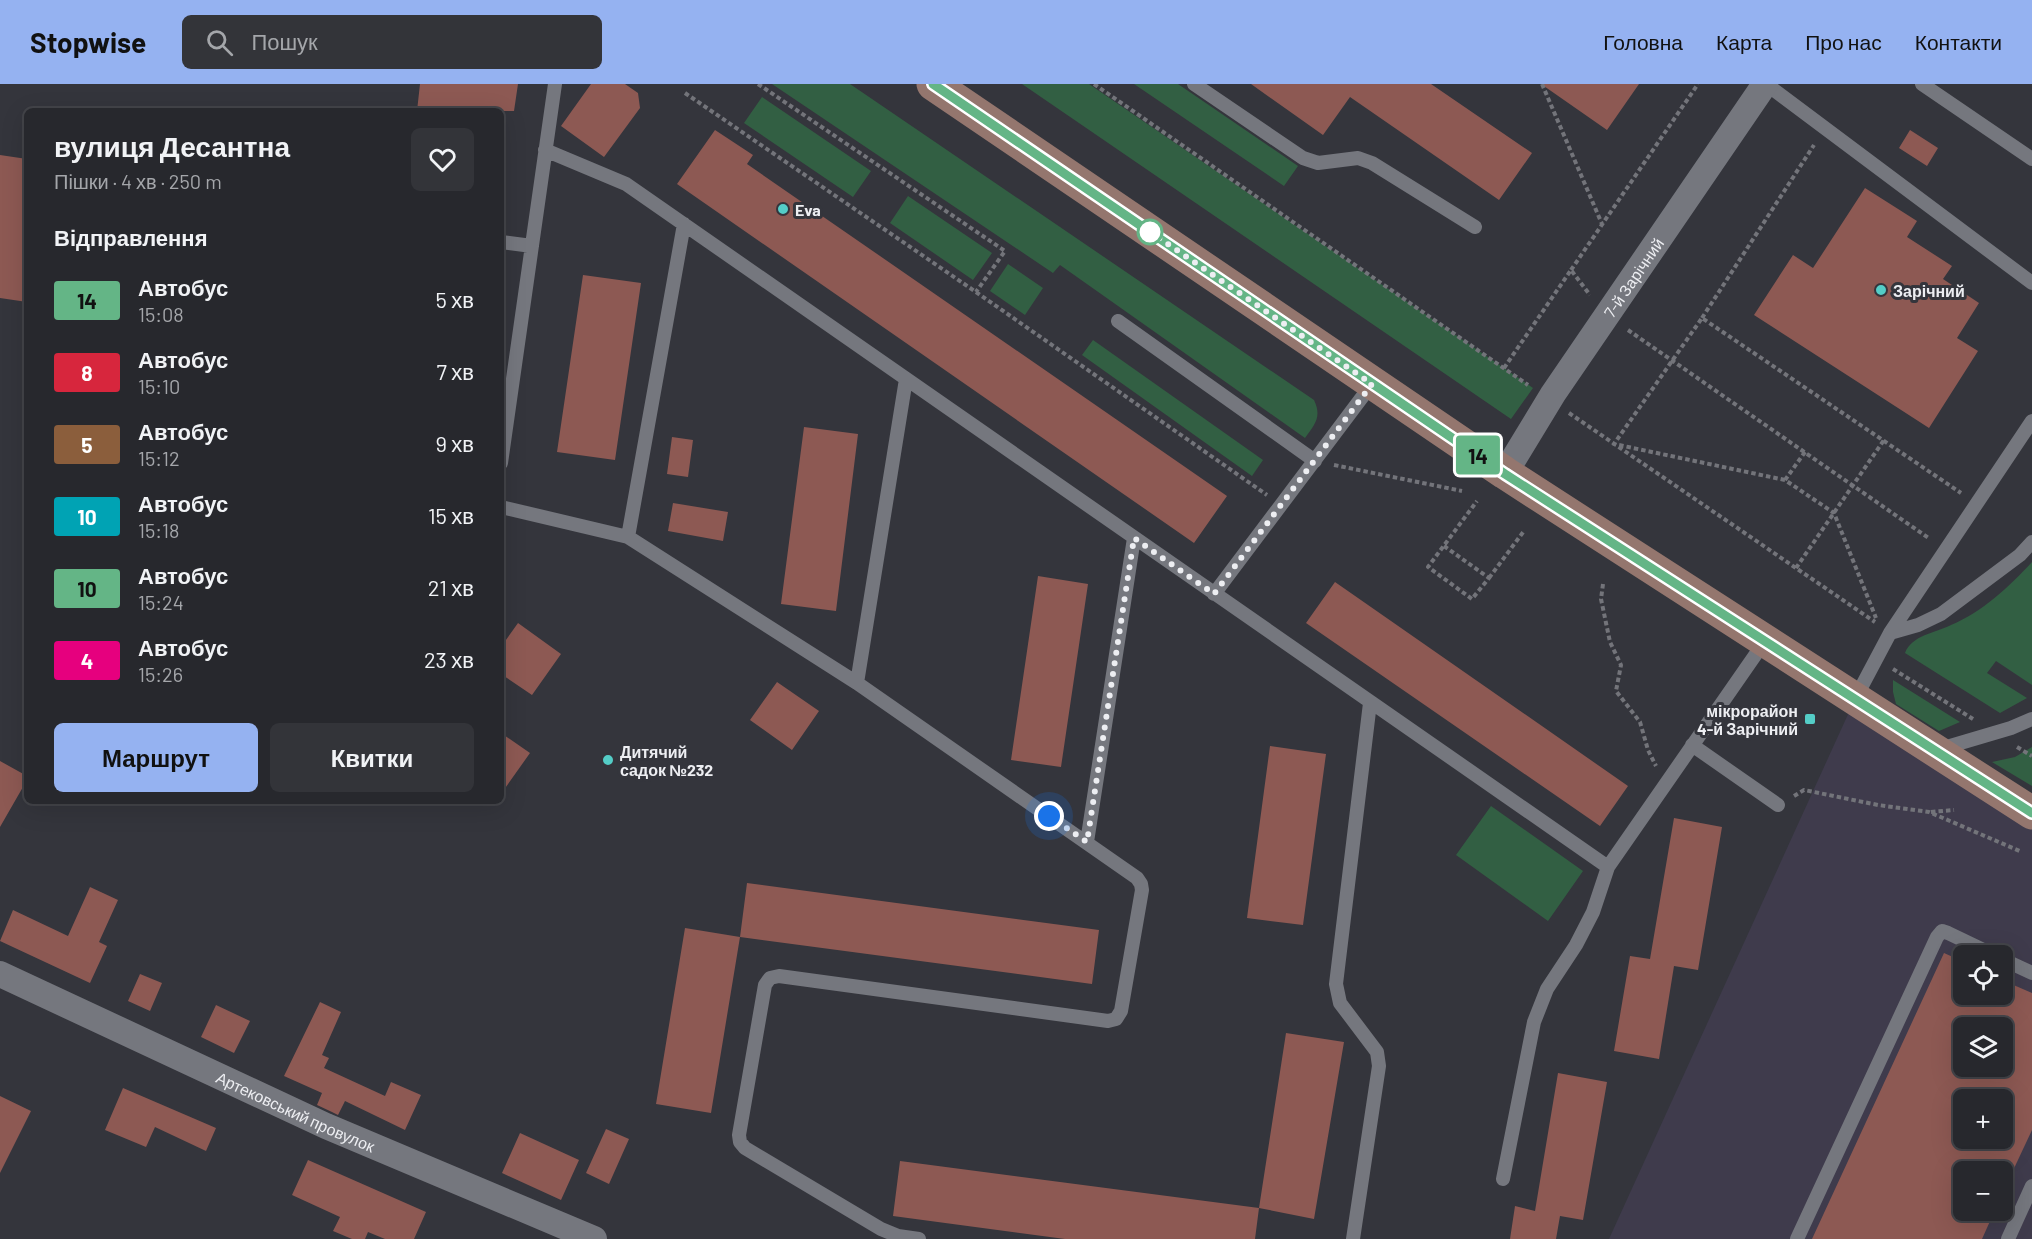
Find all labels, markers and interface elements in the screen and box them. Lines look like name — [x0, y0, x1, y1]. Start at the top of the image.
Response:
search box — [182, 15, 602, 69]
text: Stopwise — [30, 25, 146, 59]
icon: search — [203, 26, 236, 59]
text: Пошук — [251, 28, 318, 54]
text: Головна — [1603, 29, 1683, 54]
text: Карта — [1716, 29, 1772, 54]
text: Про нас — [1805, 29, 1882, 54]
text: Контакти — [1915, 29, 2002, 54]
button: heart — [411, 128, 474, 191]
text: вулиця Десантна — [54, 129, 290, 163]
text: Пішки · 4 хв · 250 m — [54, 169, 222, 193]
place label: Eva — [795, 200, 821, 219]
marker: Eva — [776, 202, 790, 216]
unlabelled marker — [1137, 219, 1163, 245]
text: Відправлення — [54, 224, 208, 250]
street label: 7-й Зарічний — [1599, 234, 1667, 321]
text: Автобус — [138, 274, 228, 300]
place label: Зарічний — [1893, 281, 1965, 300]
marker: Зарічний — [1874, 283, 1888, 297]
text: 5 хв — [436, 286, 474, 312]
text: 14 — [77, 288, 97, 313]
text: 15:08 — [138, 302, 184, 326]
text: Автобус — [138, 346, 228, 372]
text: 7 хв — [437, 358, 474, 384]
text: 8 — [81, 360, 93, 385]
text: 15:10 — [138, 374, 180, 398]
text: Автобус — [138, 418, 228, 444]
text: 9 хв — [435, 430, 474, 456]
text: 5 — [81, 432, 93, 457]
line badge: 14 — [1451, 436, 1505, 475]
text: 14 — [1468, 443, 1488, 468]
text: 15:12 — [138, 446, 180, 470]
text: Автобус — [138, 490, 228, 516]
text: 15 хв — [428, 502, 474, 528]
text: 10 — [77, 504, 97, 529]
text: 15:18 — [138, 518, 179, 542]
text: Автобус — [138, 562, 228, 588]
text: 21 хв — [428, 574, 474, 600]
text: 10 — [77, 576, 97, 601]
text: 15:24 — [138, 590, 184, 614]
text: Автобус — [138, 634, 228, 660]
text: 23 хв — [424, 646, 474, 672]
text: 4 — [81, 648, 93, 673]
text: 15:26 — [138, 662, 183, 686]
place label: мікрорайон 4-й Зарічний — [1697, 701, 1798, 738]
marker: мікрорайон 4-й Зарічний — [1803, 712, 1817, 726]
button: Маршрут — [54, 723, 258, 792]
button: Квитки — [270, 723, 474, 792]
place label: Дитячий садок №232 — [620, 742, 713, 779]
marker: Дитячий садок №232 — [601, 753, 615, 767]
your location — [1034, 801, 1064, 831]
map controls — [1953, 945, 2013, 1221]
button: locate — [1953, 945, 2013, 1005]
button: layers — [1953, 1017, 2013, 1077]
street label: Артековський провулок — [214, 1067, 379, 1155]
button: + — [1953, 1089, 2013, 1149]
button: − — [1953, 1161, 2013, 1221]

